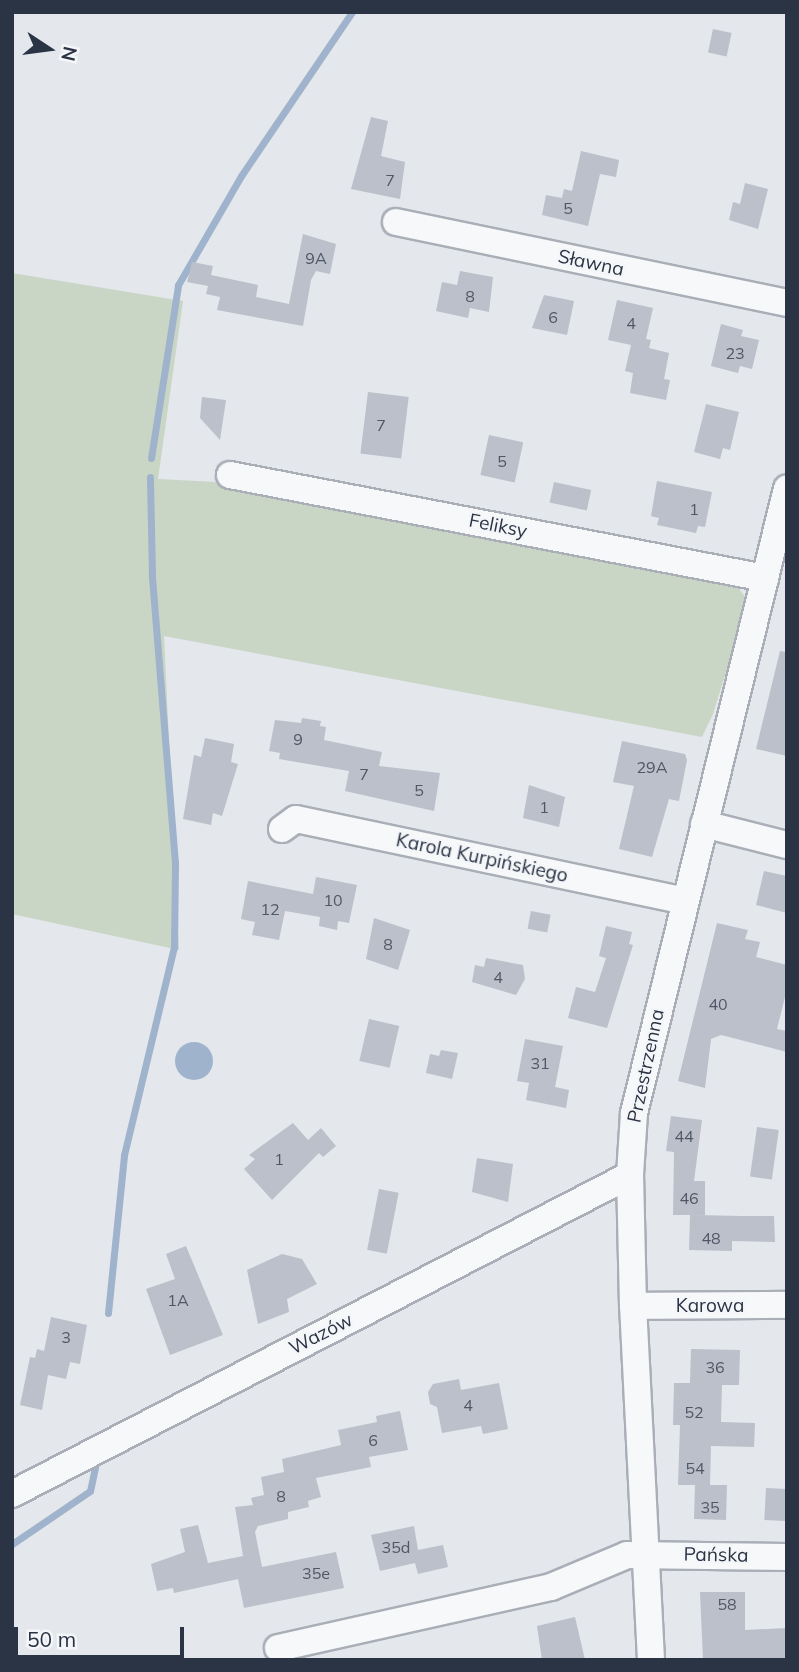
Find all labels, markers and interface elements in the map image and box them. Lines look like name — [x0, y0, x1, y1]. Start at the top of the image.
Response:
north arrow — [14, 14, 84, 84]
text: N — [56, 44, 83, 63]
house number: 7 — [385, 170, 395, 190]
house number: 5 — [563, 198, 573, 218]
street label: Sławna — [556, 245, 626, 281]
house number: 9A — [305, 248, 327, 268]
house number: 8 — [465, 286, 475, 306]
house number: 6 — [548, 307, 558, 327]
house number: 4 — [626, 313, 636, 333]
house number: 23 — [725, 343, 745, 363]
house number: 7 — [376, 415, 386, 435]
house number: 5 — [497, 451, 507, 471]
house number: 1 — [689, 499, 699, 519]
street label: Feliksy — [467, 509, 529, 543]
house number: 9 — [293, 729, 303, 749]
house number: 29A — [637, 757, 667, 777]
house number: 7 — [359, 764, 369, 784]
house number: 5 — [414, 780, 424, 800]
house number: 1 — [539, 797, 549, 817]
street label: Karola Kurpińskiego — [394, 829, 570, 887]
house number: 10 — [323, 890, 343, 910]
house number: 12 — [260, 899, 280, 919]
house number: 8 — [383, 934, 393, 954]
house number: 4 — [493, 967, 503, 987]
house number: 40 — [708, 994, 728, 1014]
street label: Przestrzenna — [623, 1007, 669, 1125]
house number: 31 — [530, 1053, 550, 1073]
house number: 44 — [674, 1126, 694, 1146]
house number: 1 — [274, 1149, 284, 1169]
house number: 46 — [679, 1188, 699, 1208]
house number: 48 — [701, 1228, 721, 1248]
house number: 1A — [167, 1290, 189, 1310]
street label: Karowa — [676, 1295, 744, 1317]
street label: Wazów — [285, 1308, 357, 1360]
house number: 3 — [61, 1327, 71, 1347]
house number: 36 — [705, 1357, 725, 1377]
house number: 4 — [463, 1395, 473, 1415]
house number: 52 — [684, 1402, 704, 1422]
house number: 6 — [368, 1430, 378, 1450]
house number: 54 — [685, 1458, 705, 1478]
house number: 8 — [276, 1486, 286, 1506]
house number: 35 — [700, 1497, 720, 1517]
house number: 35d — [382, 1537, 410, 1557]
street label: Pańska — [683, 1543, 749, 1567]
house number: 35e — [302, 1563, 330, 1583]
house number: 58 — [717, 1594, 737, 1614]
scale bar — [18, 1612, 187, 1656]
text: 50 m — [27, 1626, 76, 1652]

